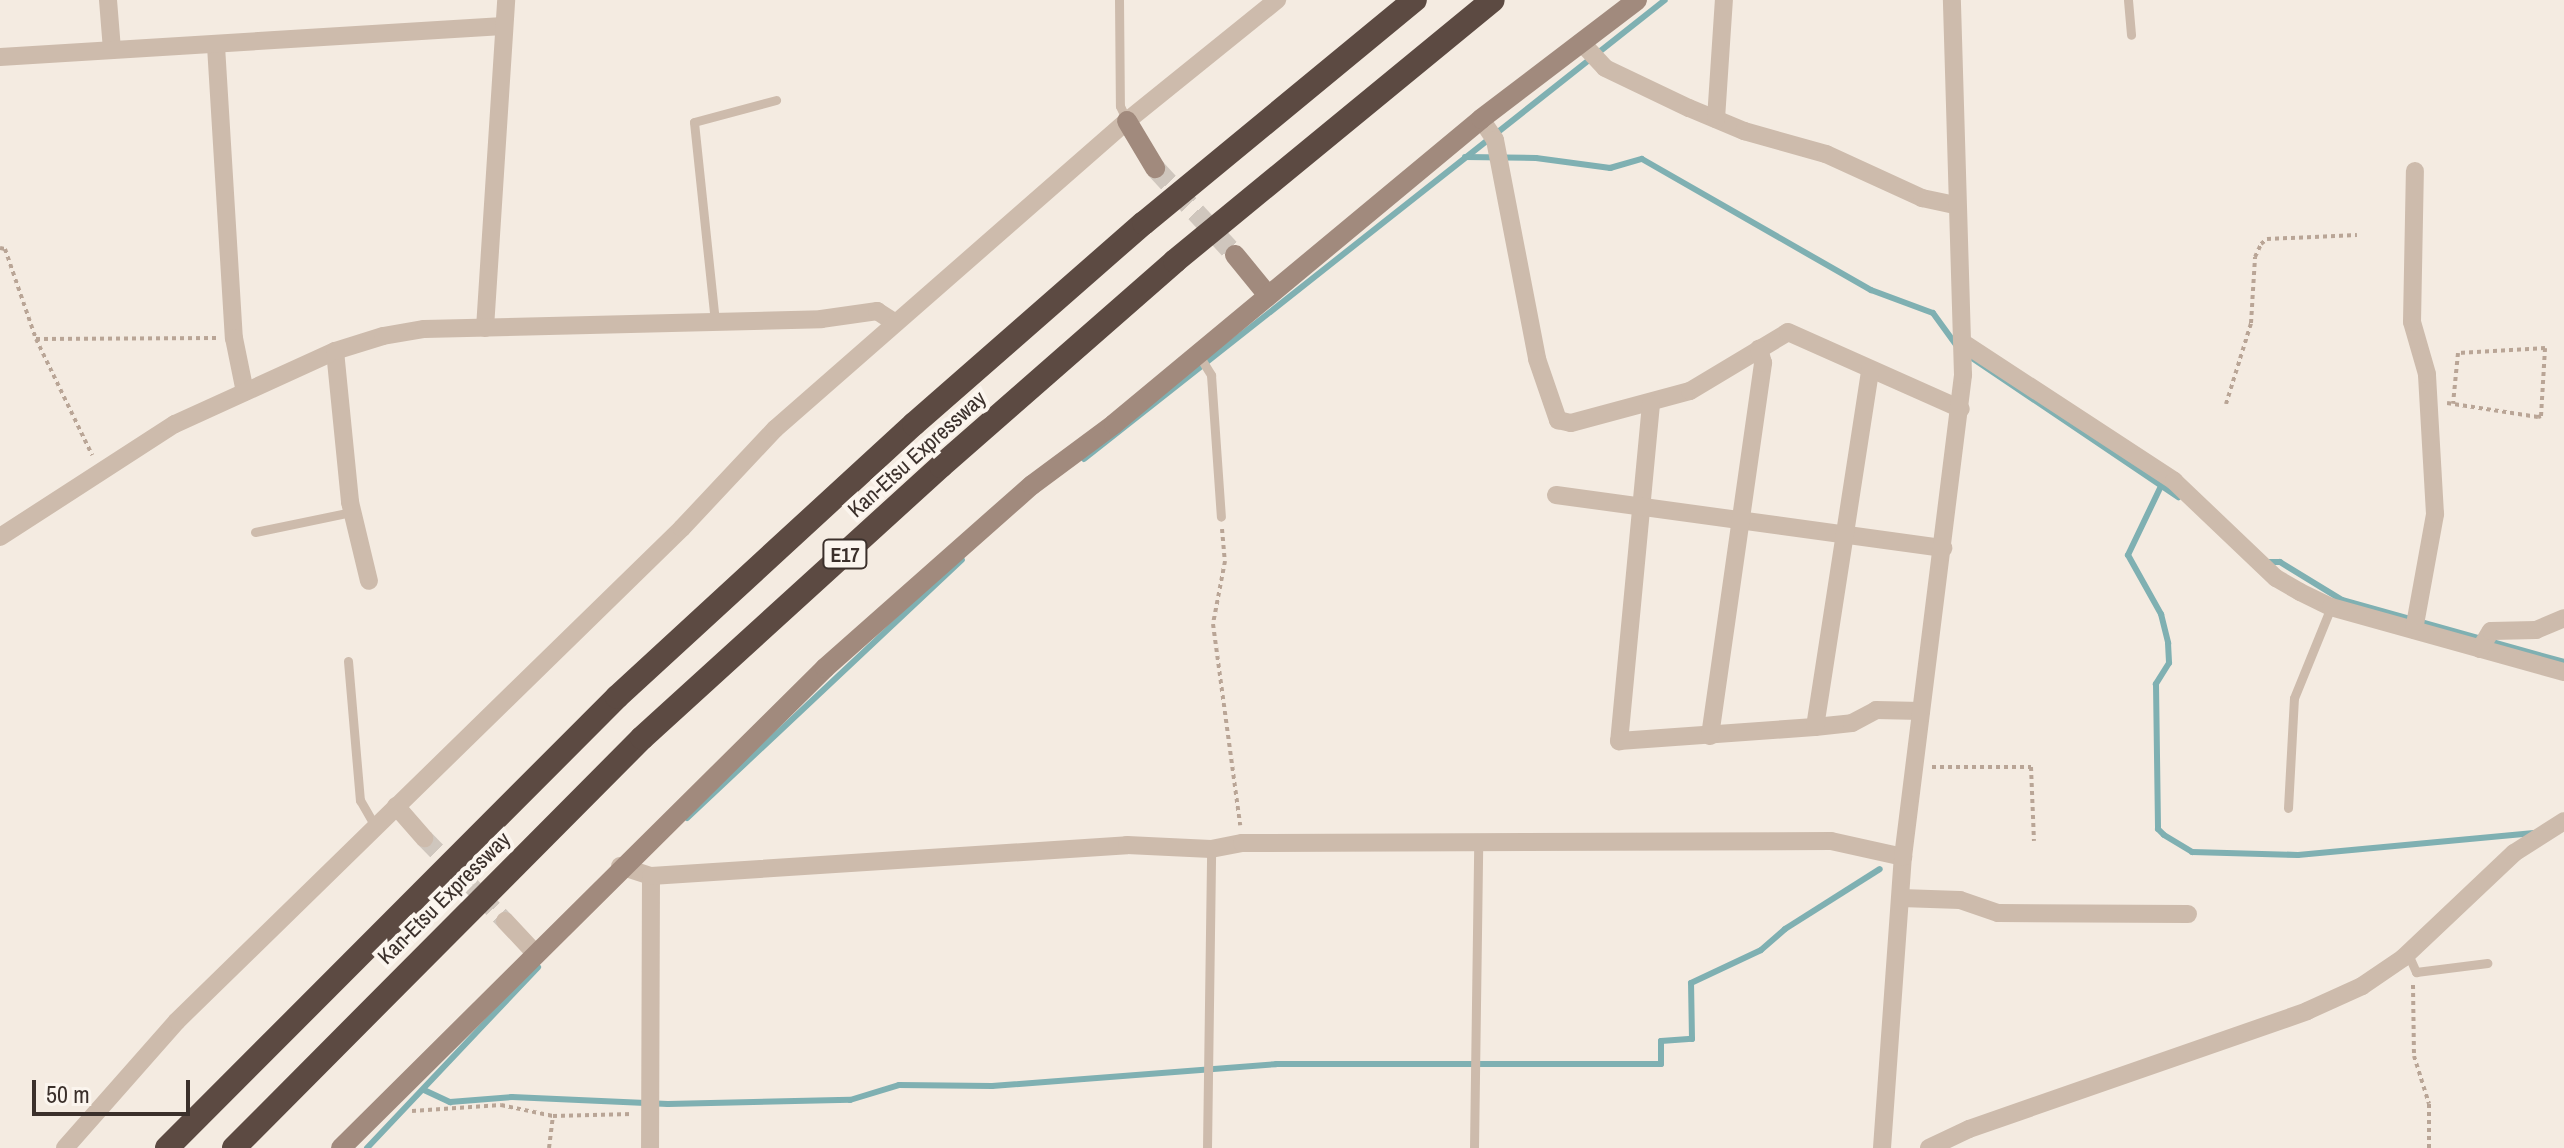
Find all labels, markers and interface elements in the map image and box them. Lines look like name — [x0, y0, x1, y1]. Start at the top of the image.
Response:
street label: Kan-Etsu Expressway — [843, 385, 991, 523]
road number: E17 — [821, 538, 869, 570]
street label: Kan-Etsu Expressway — [372, 826, 516, 970]
scale bar — [36, 1064, 194, 1114]
text: 50 m — [46, 1078, 90, 1110]

